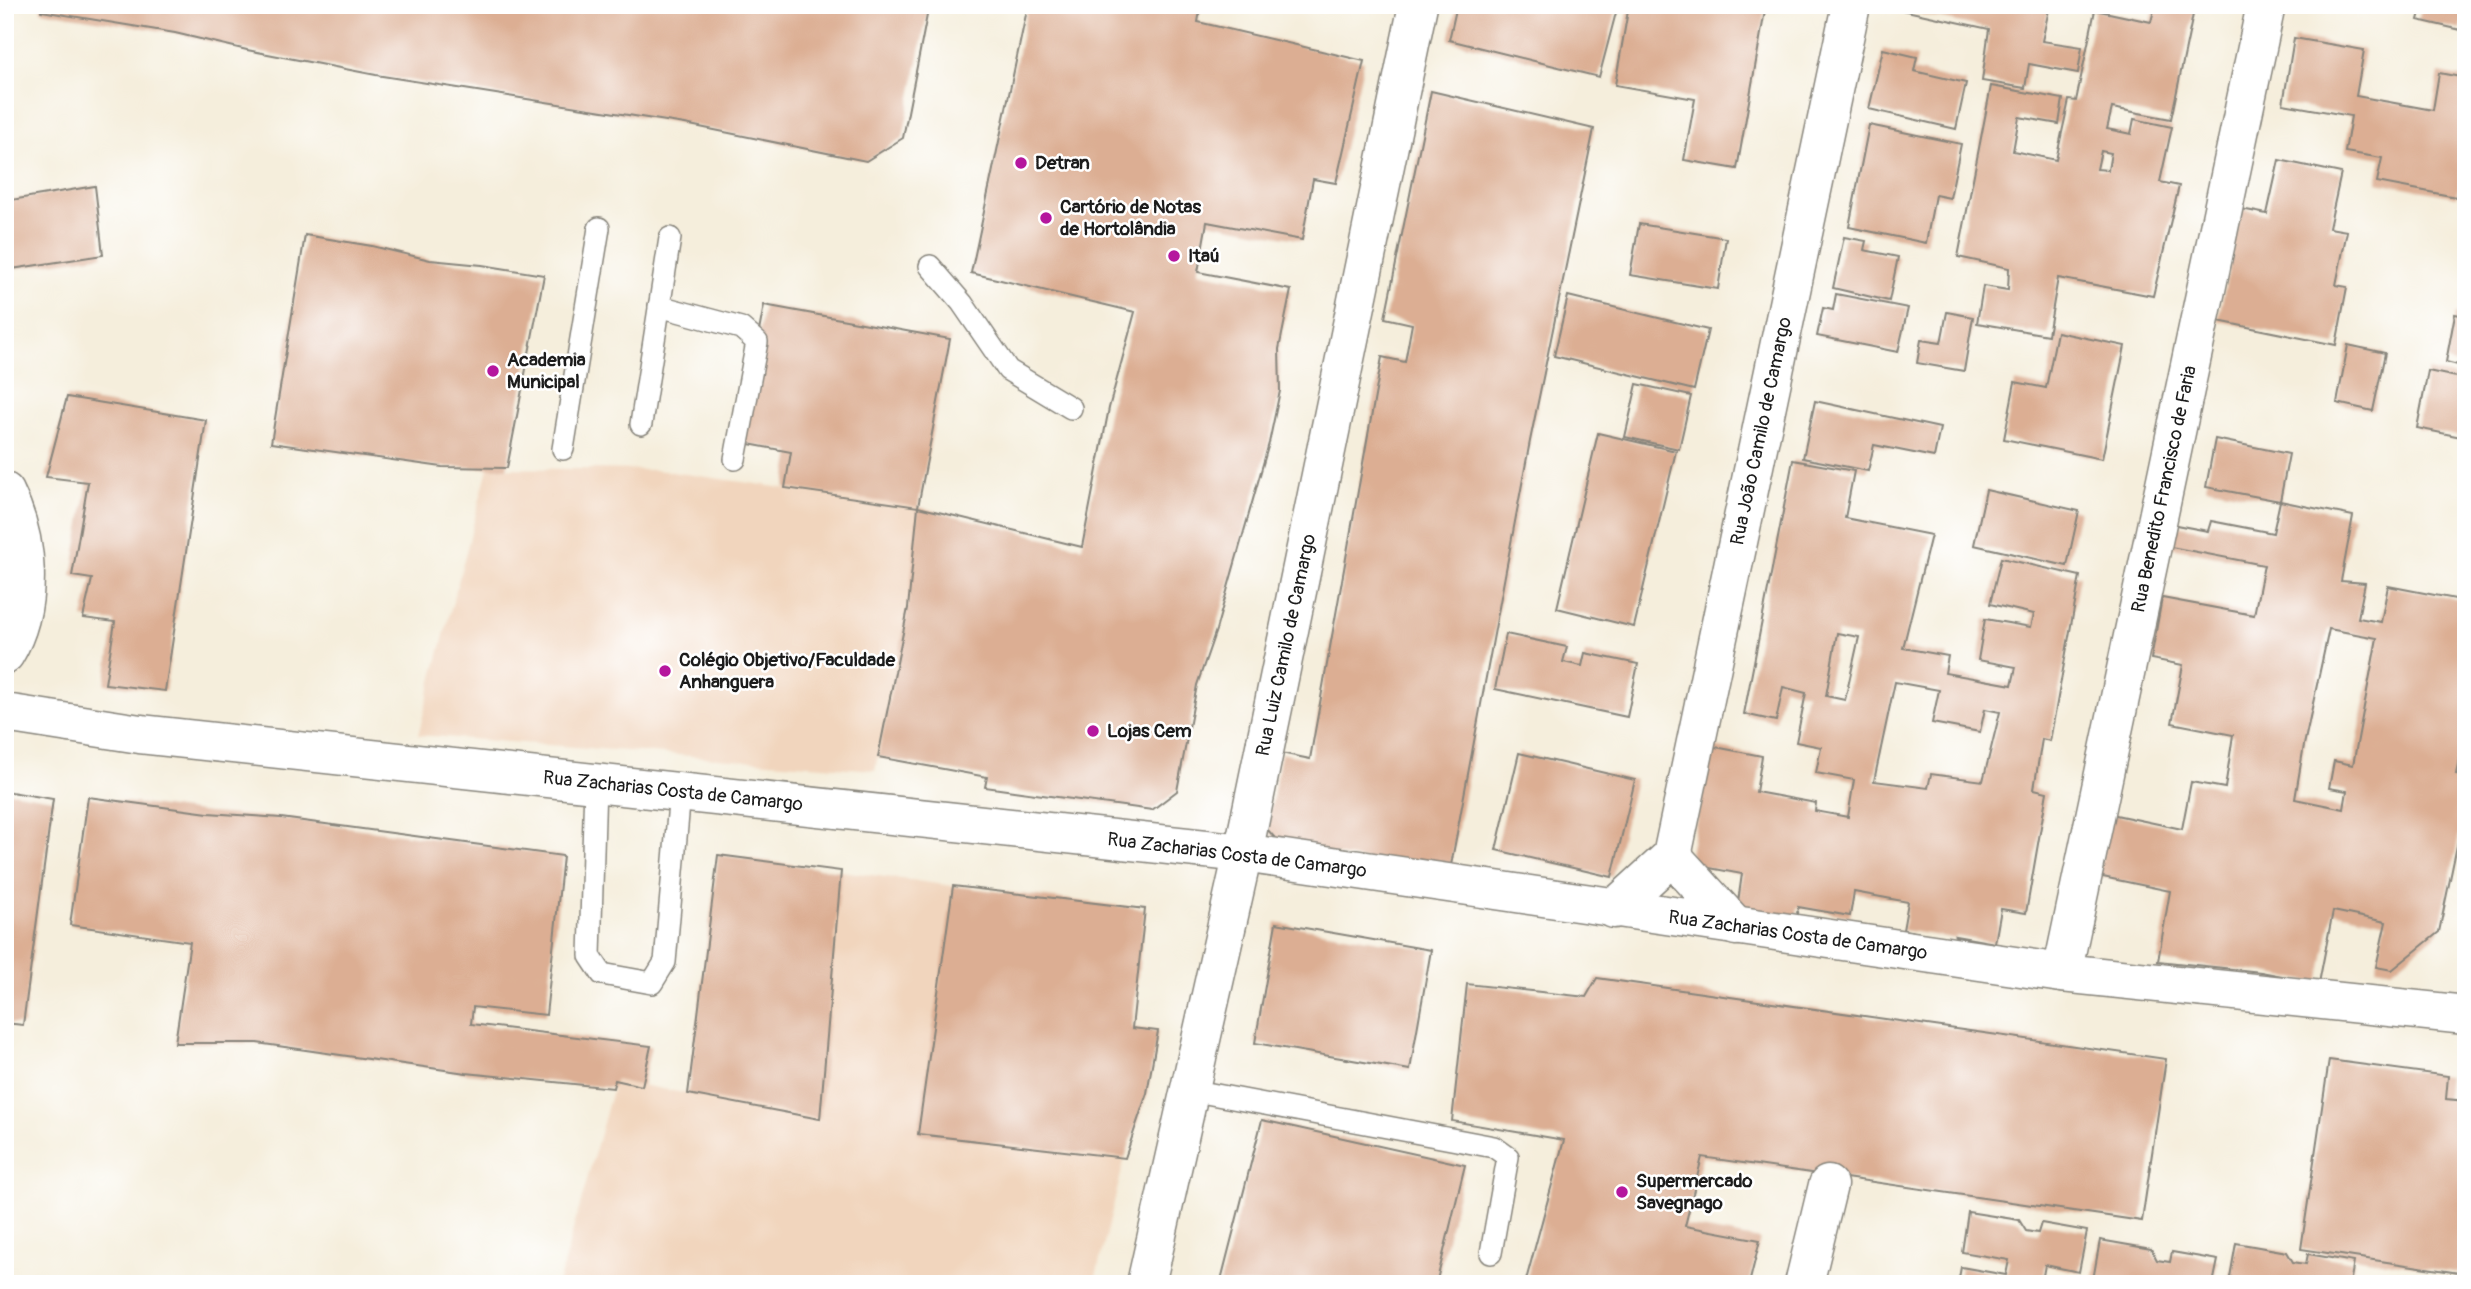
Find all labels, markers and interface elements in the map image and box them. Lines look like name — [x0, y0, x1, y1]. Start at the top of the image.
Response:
place label: Detran — [1035, 151, 1090, 175]
marker: Detran — [1013, 155, 1029, 171]
place label: Cartório de Notas de Hortolândia — [1060, 195, 1201, 241]
marker: Cartório de Notas de Hortolândia — [1038, 210, 1054, 226]
place label: Itaú — [1188, 244, 1220, 268]
marker: Itaú — [1166, 248, 1182, 264]
street label: Rua João Camilo de Camargo — [1725, 315, 1797, 547]
place label: Academia Municipal — [507, 348, 586, 394]
marker: Academia Municipal — [485, 363, 501, 379]
street label: Rua Benedito Francisco de Faria — [2126, 363, 2202, 615]
street label: Rua Luiz Camilo de Camargo — [1251, 532, 1321, 758]
place label: Colégio Objetivo/Faculdade Anhanguera — [679, 648, 896, 694]
marker: Colégio Objetivo/Faculdade Anhanguera — [657, 663, 673, 679]
place label: Lojas Cem — [1107, 719, 1192, 743]
marker: Lojas Cem — [1085, 723, 1101, 739]
street label: Rua Zacharias Costa de Camargo — [542, 765, 804, 817]
street label: Rua Zacharias Costa de Camargo — [1106, 827, 1368, 883]
street label: Rua Zacharias Costa de Camargo — [1667, 905, 1929, 965]
place label: Supermercado Savegnago — [1636, 1169, 1753, 1215]
marker: Supermercado Savegnago — [1614, 1184, 1630, 1200]

